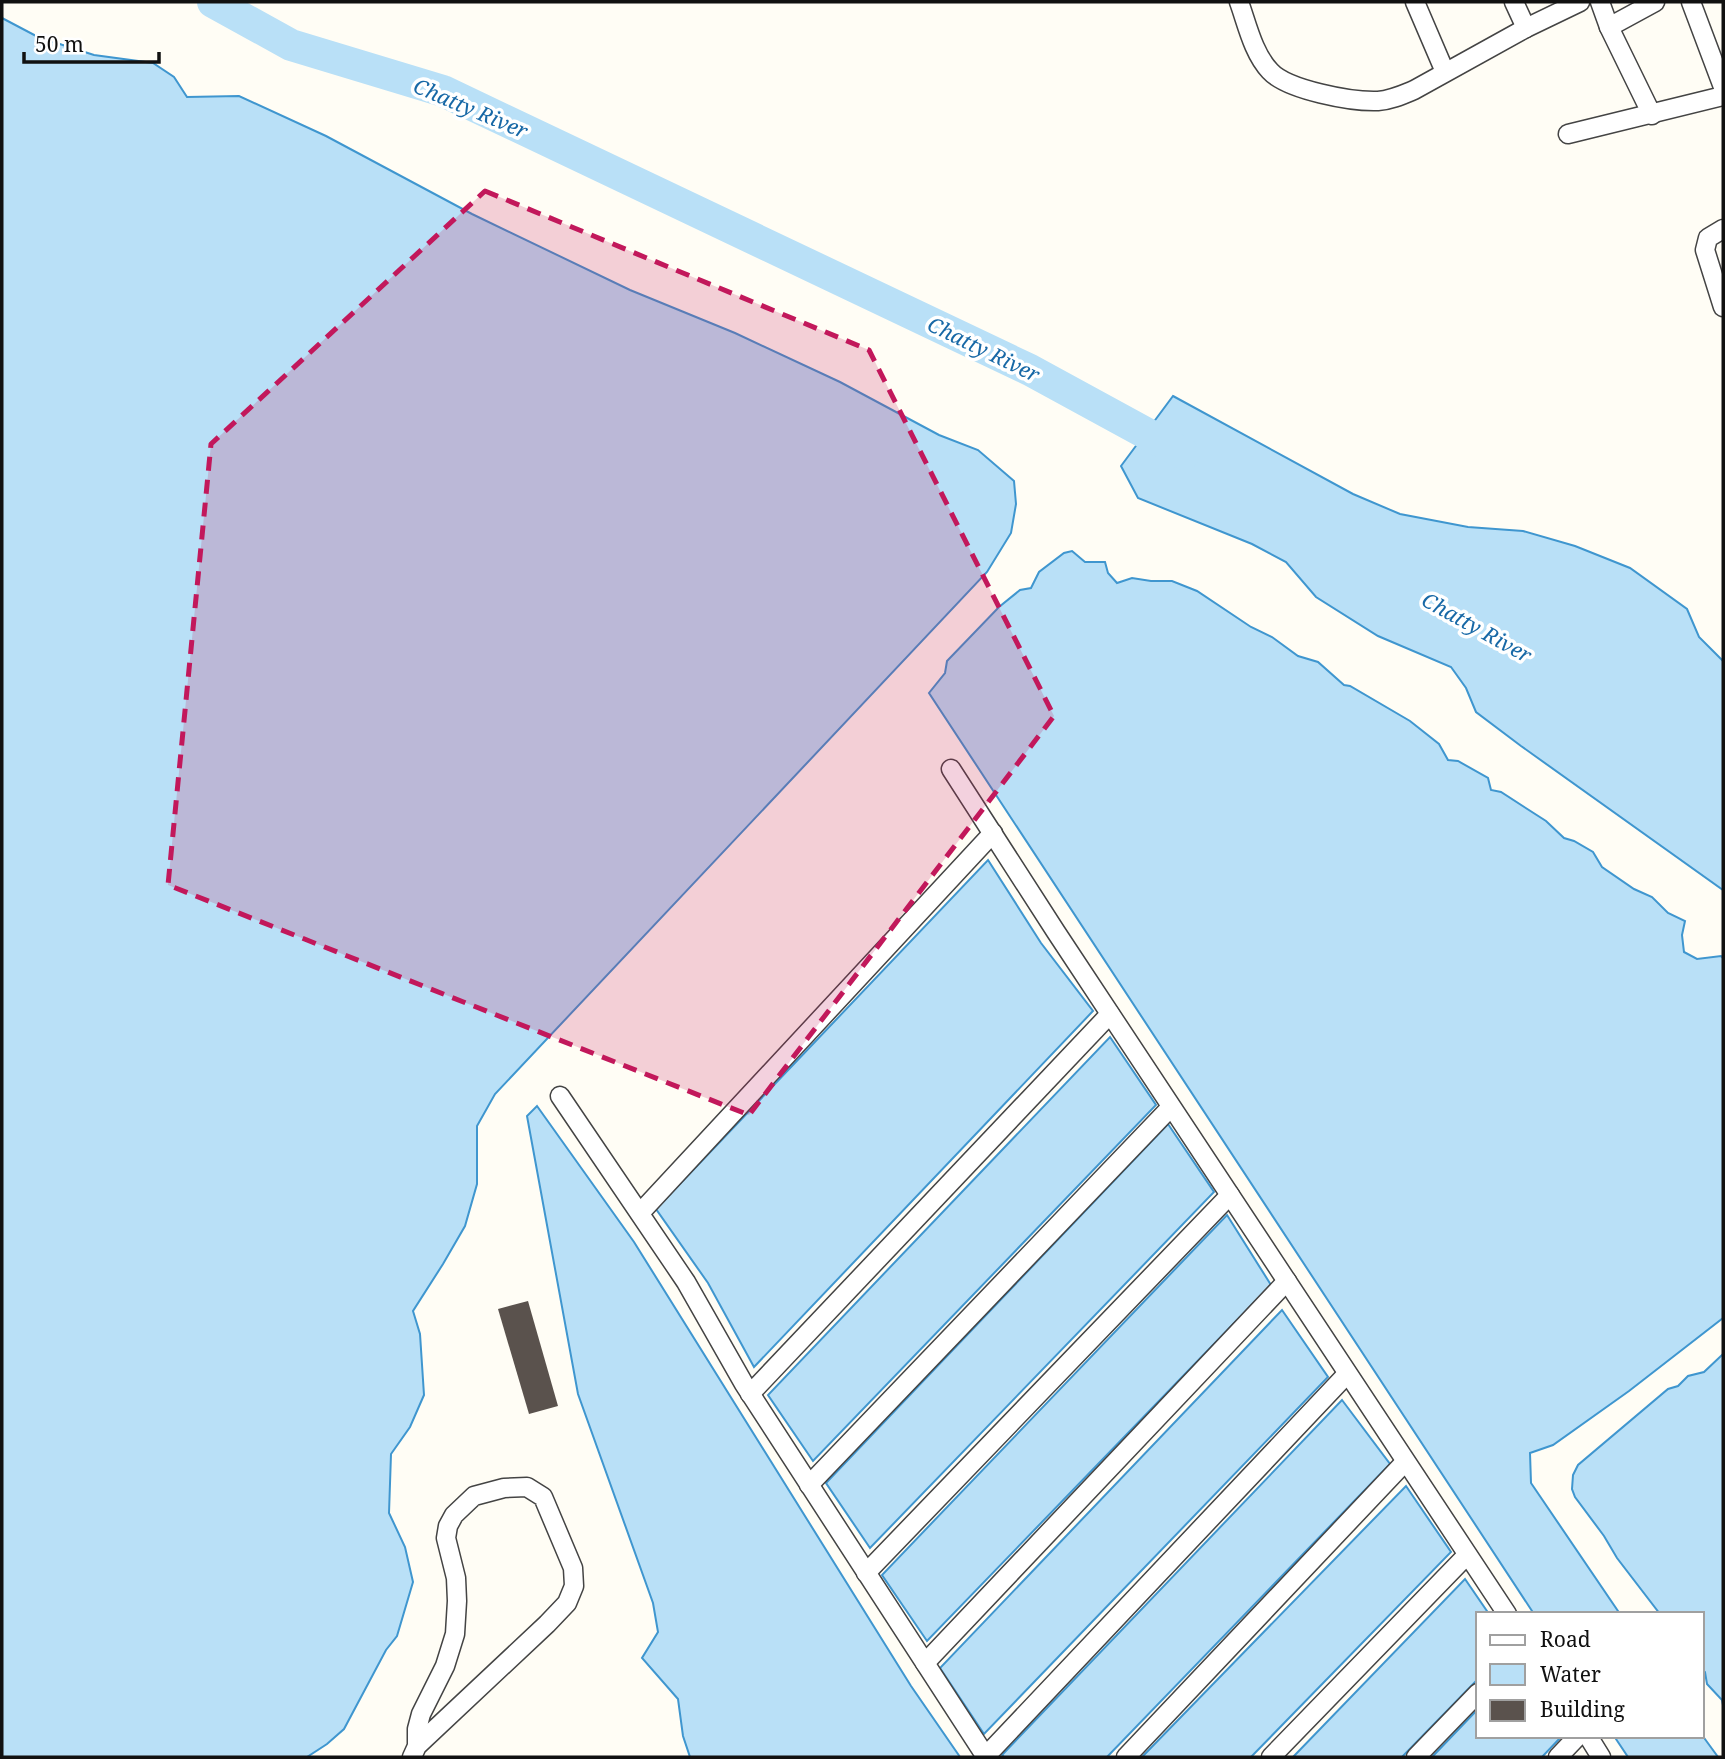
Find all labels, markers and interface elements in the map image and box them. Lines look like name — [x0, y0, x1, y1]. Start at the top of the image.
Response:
scale bar — [24, 21, 159, 65]
text: 50 m — [35, 30, 84, 58]
water label: Chatty River — [410, 71, 533, 145]
water label: Chatty River — [923, 310, 1045, 388]
water label: Chatty River — [1417, 585, 1537, 669]
legend — [1476, 1612, 1704, 1738]
text: Road — [1540, 1625, 1591, 1653]
text: Water — [1540, 1660, 1601, 1688]
text: Building — [1540, 1695, 1625, 1723]

